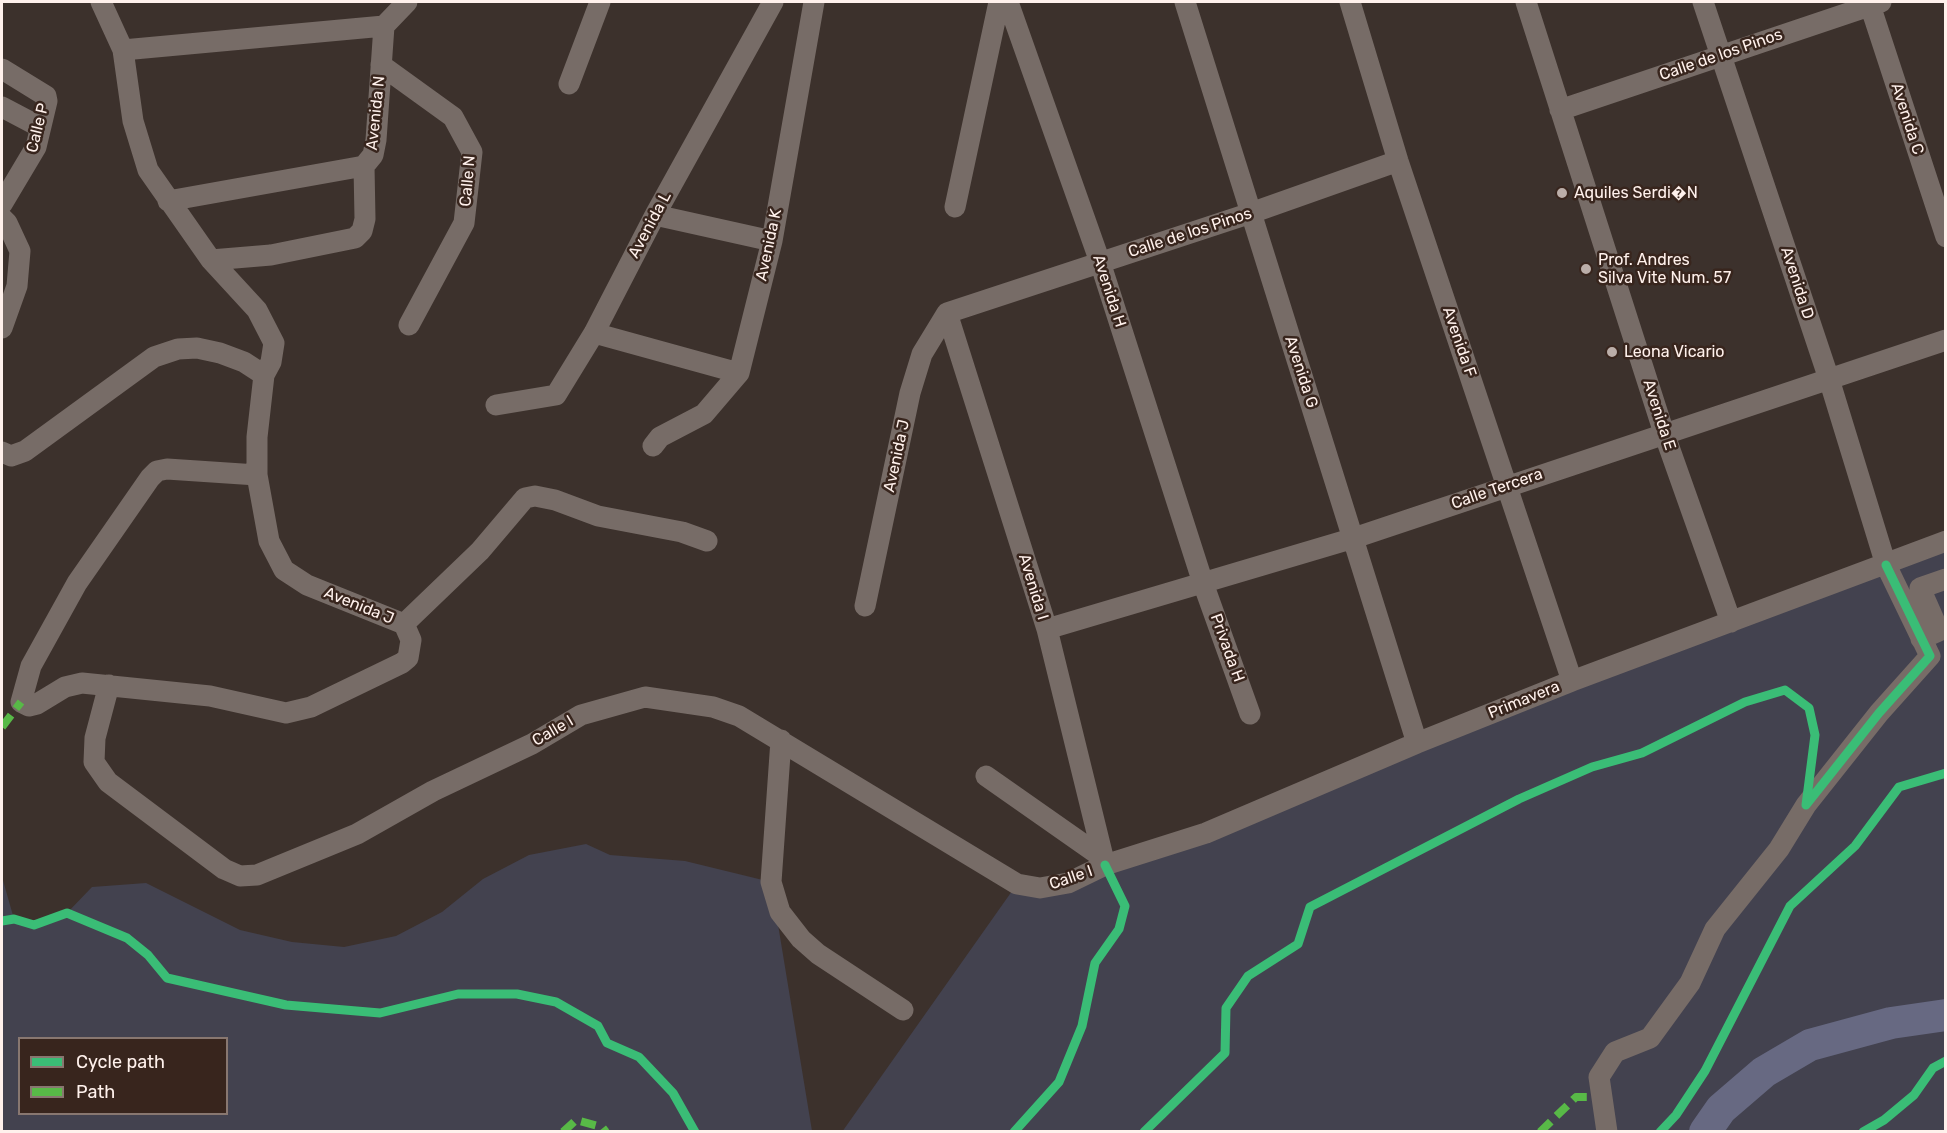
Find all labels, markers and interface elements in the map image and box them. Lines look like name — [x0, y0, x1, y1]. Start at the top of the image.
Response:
street label: Calle de los Pinos — [1657, 25, 1785, 85]
street label: Avenida N — [363, 75, 389, 151]
street label: Avenida C — [1886, 81, 1928, 157]
street label: Calle P — [23, 101, 53, 155]
street label: Calle N — [456, 155, 480, 207]
place label: Aquiles Serdi�N — [1574, 183, 1698, 203]
marker: Aquiles Serdi�N — [1555, 186, 1569, 200]
street label: Avenida L — [624, 188, 676, 262]
street label: Calle de los Pinos — [1126, 204, 1254, 262]
street label: Avenida K — [752, 207, 786, 283]
street label: Avenida D — [1776, 245, 1818, 321]
place label: Prof. Andres Silva Vite Num. 57 — [1598, 250, 1731, 288]
street label: Avenida H — [1088, 252, 1130, 330]
marker: Prof. Andres Silva Vite Num. 57 — [1579, 262, 1593, 276]
street label: Avenida F — [1438, 304, 1480, 380]
street label: Avenida G — [1280, 334, 1322, 410]
place label: Leona Vicario — [1624, 342, 1725, 362]
marker: Leona Vicario — [1605, 345, 1619, 359]
street label: Avenida E — [1639, 377, 1679, 453]
street label: Avenida J — [880, 418, 914, 494]
street label: Calle Tercera — [1449, 464, 1545, 514]
street label: Avenida I — [1014, 552, 1052, 622]
street label: Avenida J — [321, 583, 397, 629]
street label: Privada H — [1206, 611, 1248, 685]
street label: Primavera — [1485, 677, 1563, 723]
street label: Calle I — [529, 712, 577, 750]
street label: Calle I — [1047, 862, 1095, 894]
legend — [18, 1037, 228, 1115]
text: Cycle path — [76, 1051, 165, 1073]
text: Path — [76, 1081, 115, 1103]

